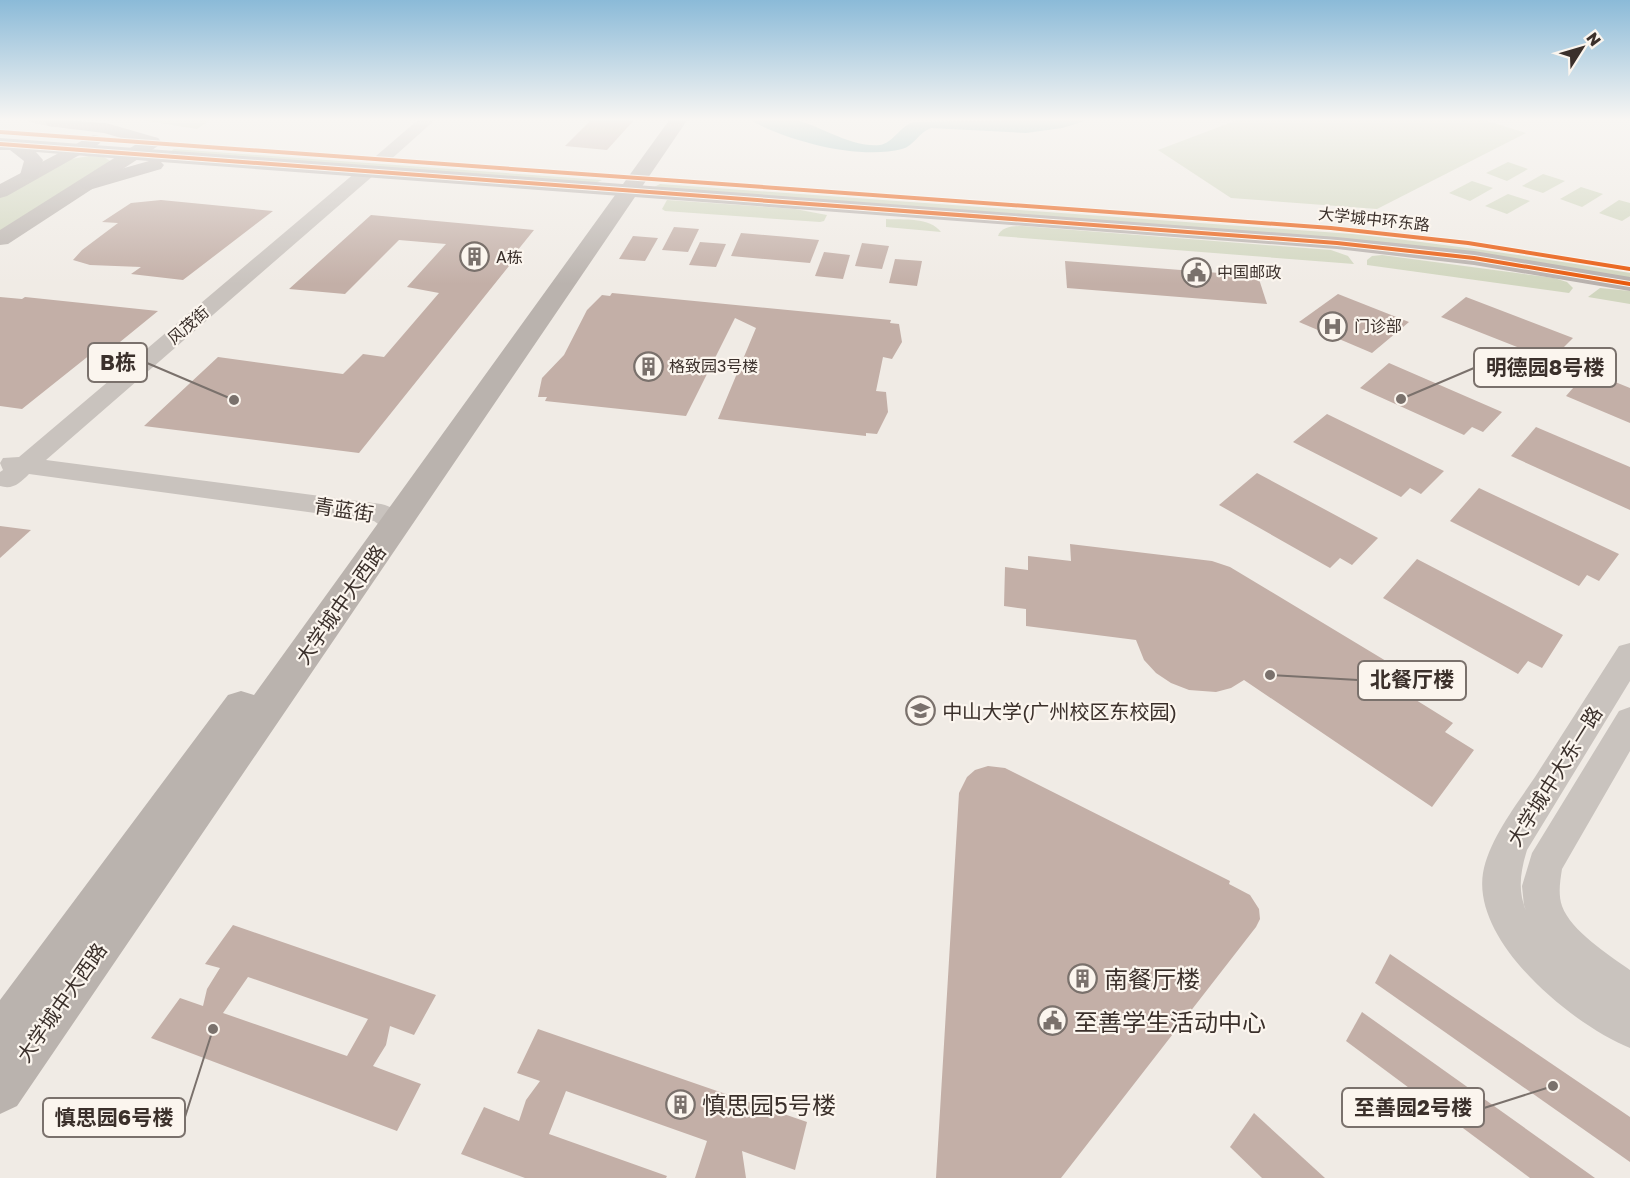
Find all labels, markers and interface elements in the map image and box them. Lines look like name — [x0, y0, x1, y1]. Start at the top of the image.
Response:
north arrow — [1552, 18, 1612, 78]
text: N — [1582, 28, 1606, 50]
street label: 大学城中环东路 — [1317, 203, 1431, 235]
building icon: A栋 — [459, 241, 491, 273]
place label: A栋 — [496, 247, 523, 267]
public building icon: 中国邮政 — [1180, 256, 1212, 288]
place label: 中国邮政 — [1217, 262, 1281, 282]
street label: 风茂街 — [163, 302, 213, 348]
hospital icon: 门诊部 — [1317, 310, 1349, 342]
place label: 门诊部 — [1354, 316, 1402, 336]
callout: B栋 — [88, 343, 147, 382]
callout: 明德园8号楼 — [1474, 348, 1616, 387]
text: B栋 — [100, 349, 136, 375]
building icon: 格致园3号楼 — [632, 350, 664, 382]
text: 明德园8号楼 — [1486, 354, 1604, 380]
place label: 格致园3号楼 — [669, 356, 758, 376]
street label: 青蓝街 — [312, 492, 376, 526]
street label: 大学城中大西路 — [290, 540, 390, 668]
callout: 北餐厅楼 — [1358, 661, 1466, 700]
text: 北餐厅楼 — [1370, 666, 1454, 692]
school or university icon: 中山大学(广州校区东校园) — [905, 695, 937, 727]
place label: 中山大学(广州校区东校园) — [942, 699, 1177, 723]
street label: 大学城中大东一路 — [1501, 702, 1607, 850]
street label: 大学城中大西路 — [11, 938, 111, 1066]
building icon: 南餐厅楼 — [1067, 962, 1099, 994]
place label: 南餐厅楼 — [1104, 964, 1200, 993]
public building icon: 至善学生活动中心 — [1037, 1005, 1069, 1037]
place label: 至善学生活动中心 — [1074, 1007, 1266, 1036]
building icon: 慎思园5号楼 — [665, 1088, 697, 1120]
callout: 至善园2号楼 — [1342, 1088, 1484, 1127]
place label: 慎思园5号楼 — [702, 1090, 836, 1119]
text: 至善园2号楼 — [1354, 1094, 1472, 1120]
callout: 慎思园6号楼 — [43, 1098, 185, 1137]
text: 慎思园6号楼 — [55, 1104, 173, 1130]

